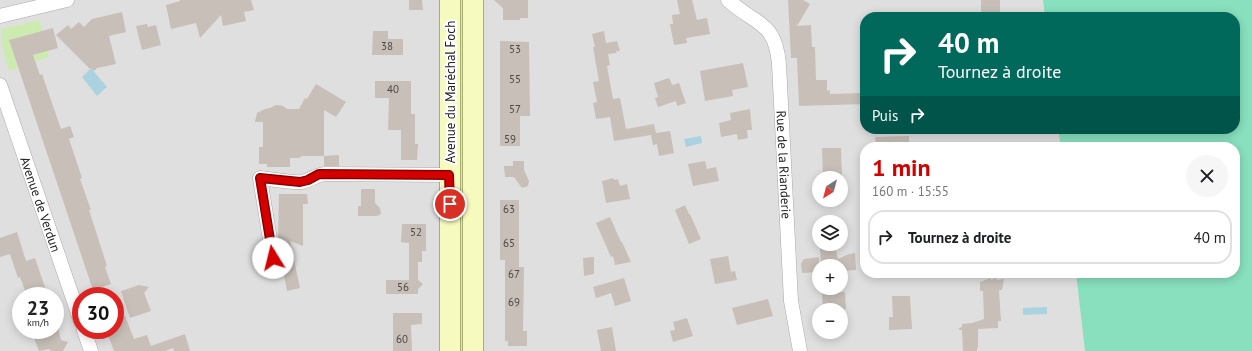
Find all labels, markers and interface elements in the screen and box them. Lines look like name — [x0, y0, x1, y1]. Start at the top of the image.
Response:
street label: Avenue du Maréchal Foch — [442, 21, 459, 163]
text: 40 m — [938, 24, 999, 61]
icon: right — [872, 28, 924, 80]
house number: 38 — [381, 39, 393, 53]
house number: 53 — [509, 42, 521, 56]
text: Tournez à droite — [938, 60, 1061, 83]
house number: 55 — [509, 72, 521, 86]
house number: 40 — [387, 82, 399, 96]
house number: 57 — [509, 102, 521, 116]
icon: right — [906, 104, 928, 126]
text: Puis — [872, 106, 898, 125]
street label: Rue de la Rianderie — [773, 110, 795, 219]
house number: 59 — [504, 132, 516, 146]
text: 1 min — [872, 152, 931, 183]
street label: Avenue de Verdun — [17, 154, 65, 254]
button: close — [1186, 155, 1228, 197]
north arrow — [812, 171, 848, 207]
map controls — [812, 171, 848, 339]
text: 160 m · 15:55 — [872, 183, 949, 200]
pin — [433, 187, 467, 221]
icon: arrive — [439, 193, 461, 215]
house number: 63 — [503, 202, 515, 216]
button: layers — [812, 215, 848, 251]
house number: 52 — [410, 225, 422, 239]
icon: right — [874, 226, 896, 248]
text: Tournez à droite — [908, 228, 1011, 247]
text: 40 m — [1193, 228, 1226, 247]
house number: 65 — [503, 236, 515, 250]
position arrow — [252, 237, 294, 279]
button: + — [812, 259, 848, 295]
house number: 67 — [508, 267, 520, 281]
house number: 56 — [397, 280, 409, 294]
speed limit sign: 30 — [72, 287, 124, 339]
text: 23 — [27, 295, 49, 321]
house number: 69 — [508, 295, 520, 309]
button: − — [812, 303, 848, 339]
text: km/h — [27, 316, 49, 329]
house number: 60 — [396, 332, 408, 346]

